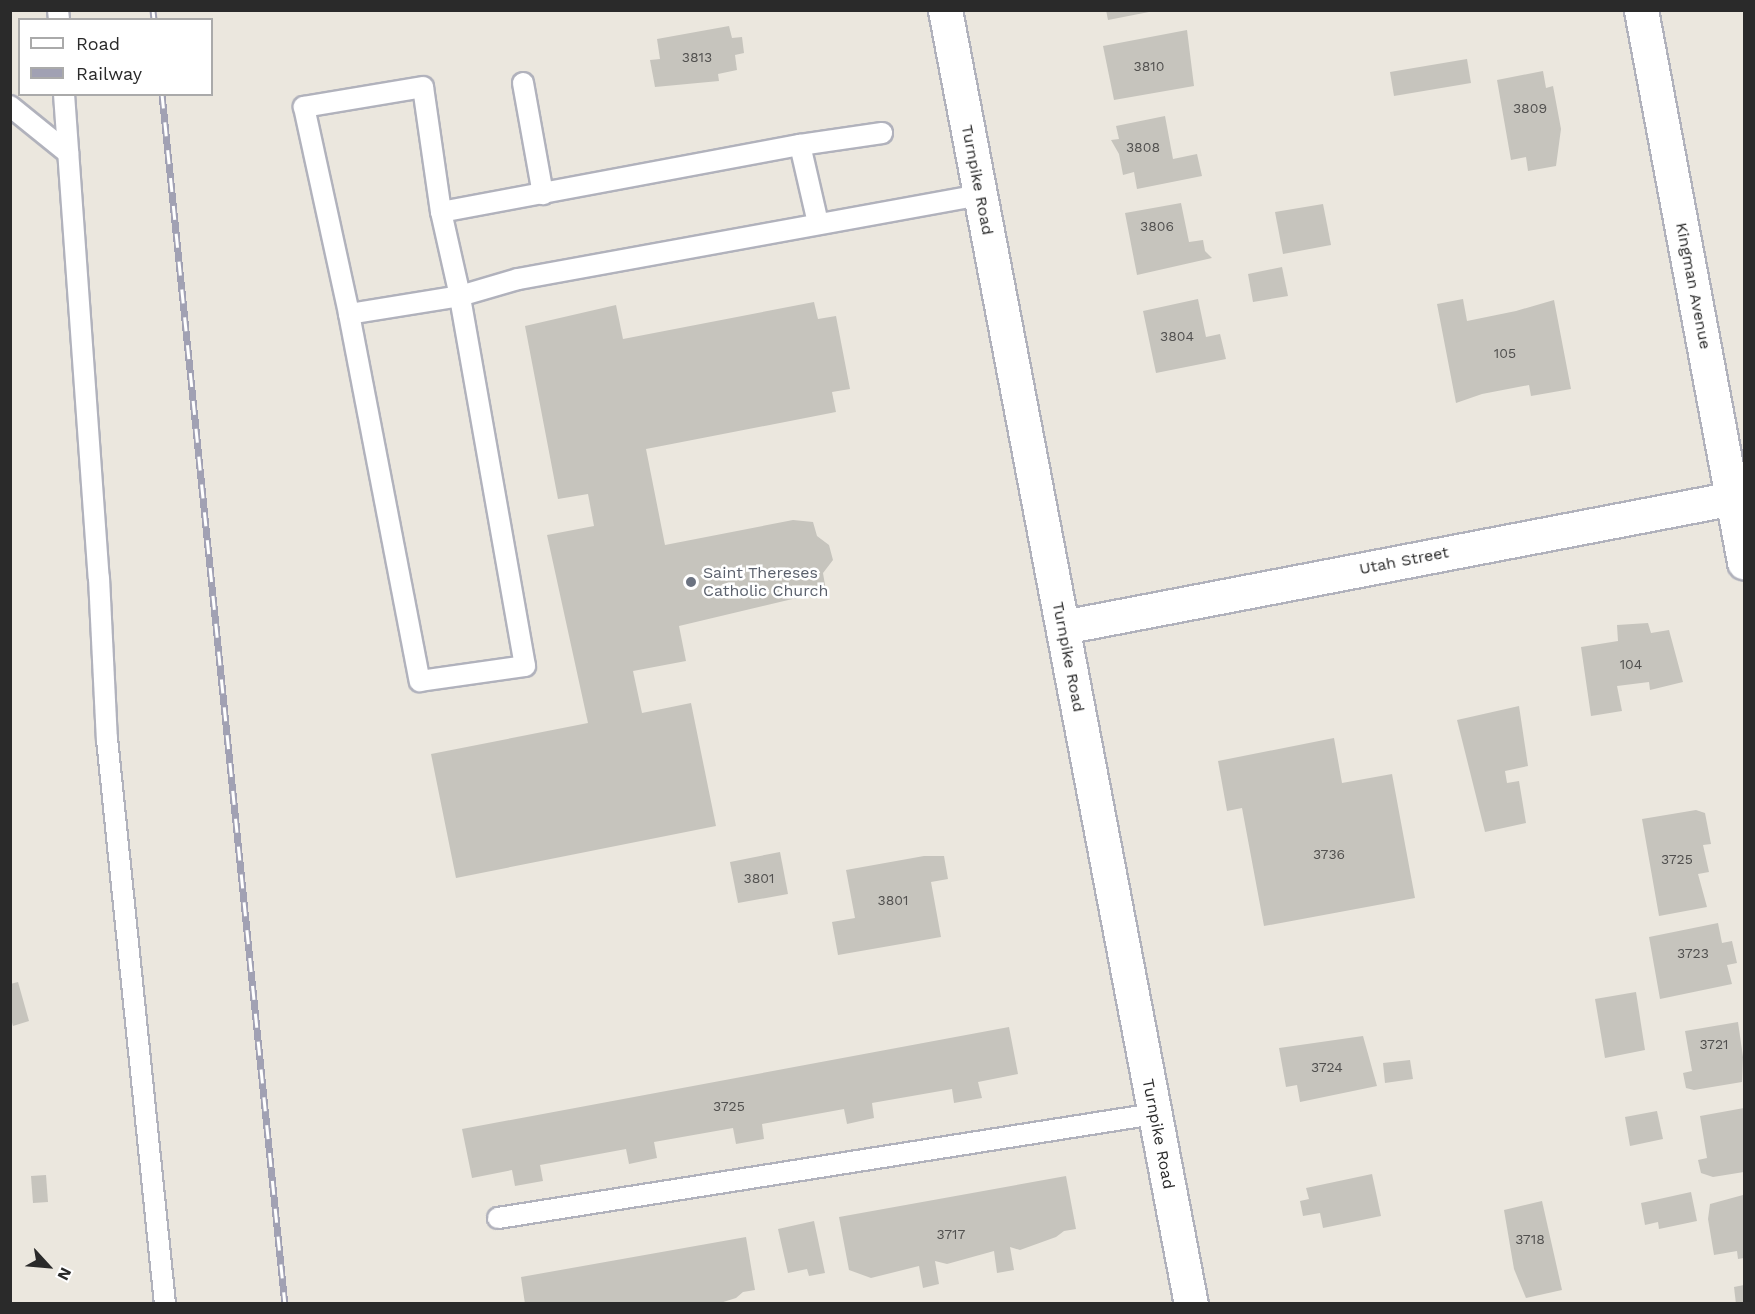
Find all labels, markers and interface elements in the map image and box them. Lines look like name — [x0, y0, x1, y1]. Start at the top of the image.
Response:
legend — [18, 18, 213, 96]
text: Road — [76, 33, 120, 54]
house number: 3813 — [682, 49, 712, 65]
house number: 3810 — [1134, 58, 1164, 74]
text: Railway — [76, 63, 142, 84]
house number: 3809 — [1513, 100, 1547, 116]
street label: Turnpike Road — [957, 123, 997, 237]
house number: 3808 — [1126, 139, 1160, 155]
house number: 3806 — [1140, 218, 1174, 234]
street label: Kingman Avenue — [1671, 221, 1715, 351]
house number: 3804 — [1160, 328, 1194, 344]
house number: 105 — [1494, 345, 1516, 361]
street label: Utah Street — [1358, 543, 1450, 579]
place label: Saint Thereses Catholic Church — [703, 563, 828, 601]
marker: Saint Thereses Catholic Church — [684, 575, 698, 589]
street label: Turnpike Road — [1048, 600, 1088, 714]
house number: 104 — [1620, 656, 1642, 672]
house number: 3736 — [1313, 846, 1345, 862]
house number: 3725 — [1661, 851, 1693, 867]
house number: 3801 — [744, 870, 774, 886]
house number: 3801 — [878, 892, 908, 908]
house number: 3723 — [1677, 945, 1709, 961]
house number: 3721 — [1699, 1036, 1729, 1052]
house number: 3724 — [1311, 1059, 1343, 1075]
street label: Turnpike Road — [1138, 1077, 1178, 1191]
house number: 3725 — [713, 1098, 745, 1114]
house number: 3717 — [937, 1226, 965, 1242]
house number: 3718 — [1515, 1231, 1545, 1247]
north arrow — [18, 1236, 78, 1296]
text: N — [53, 1265, 76, 1284]

